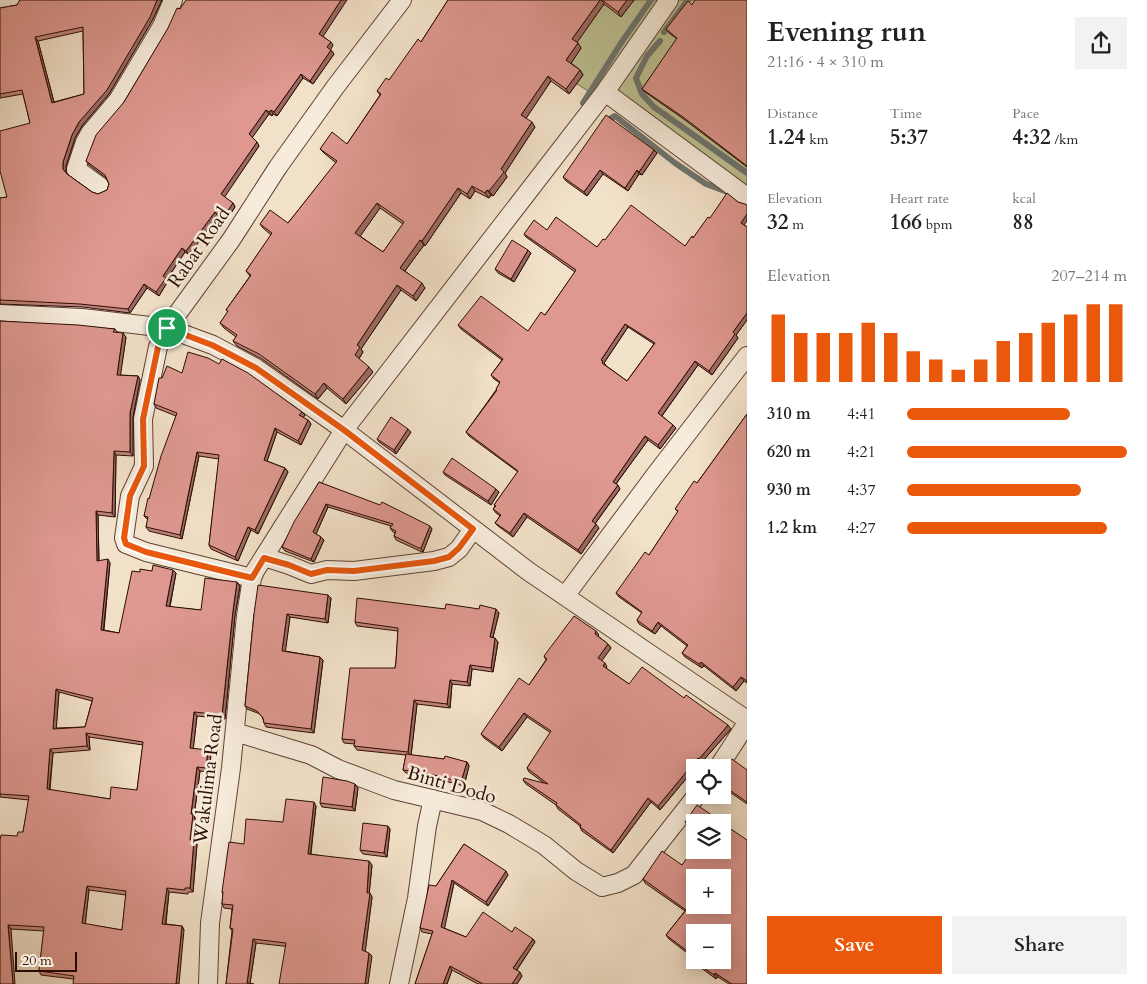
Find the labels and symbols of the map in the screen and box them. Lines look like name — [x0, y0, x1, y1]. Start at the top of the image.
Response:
street label: Rabat Road — [162, 202, 236, 293]
pin — [146, 307, 188, 349]
street label: Wakulima Road — [187, 712, 229, 847]
street label: Binti Dodo — [404, 760, 499, 810]
scale bar — [15, 949, 78, 972]

